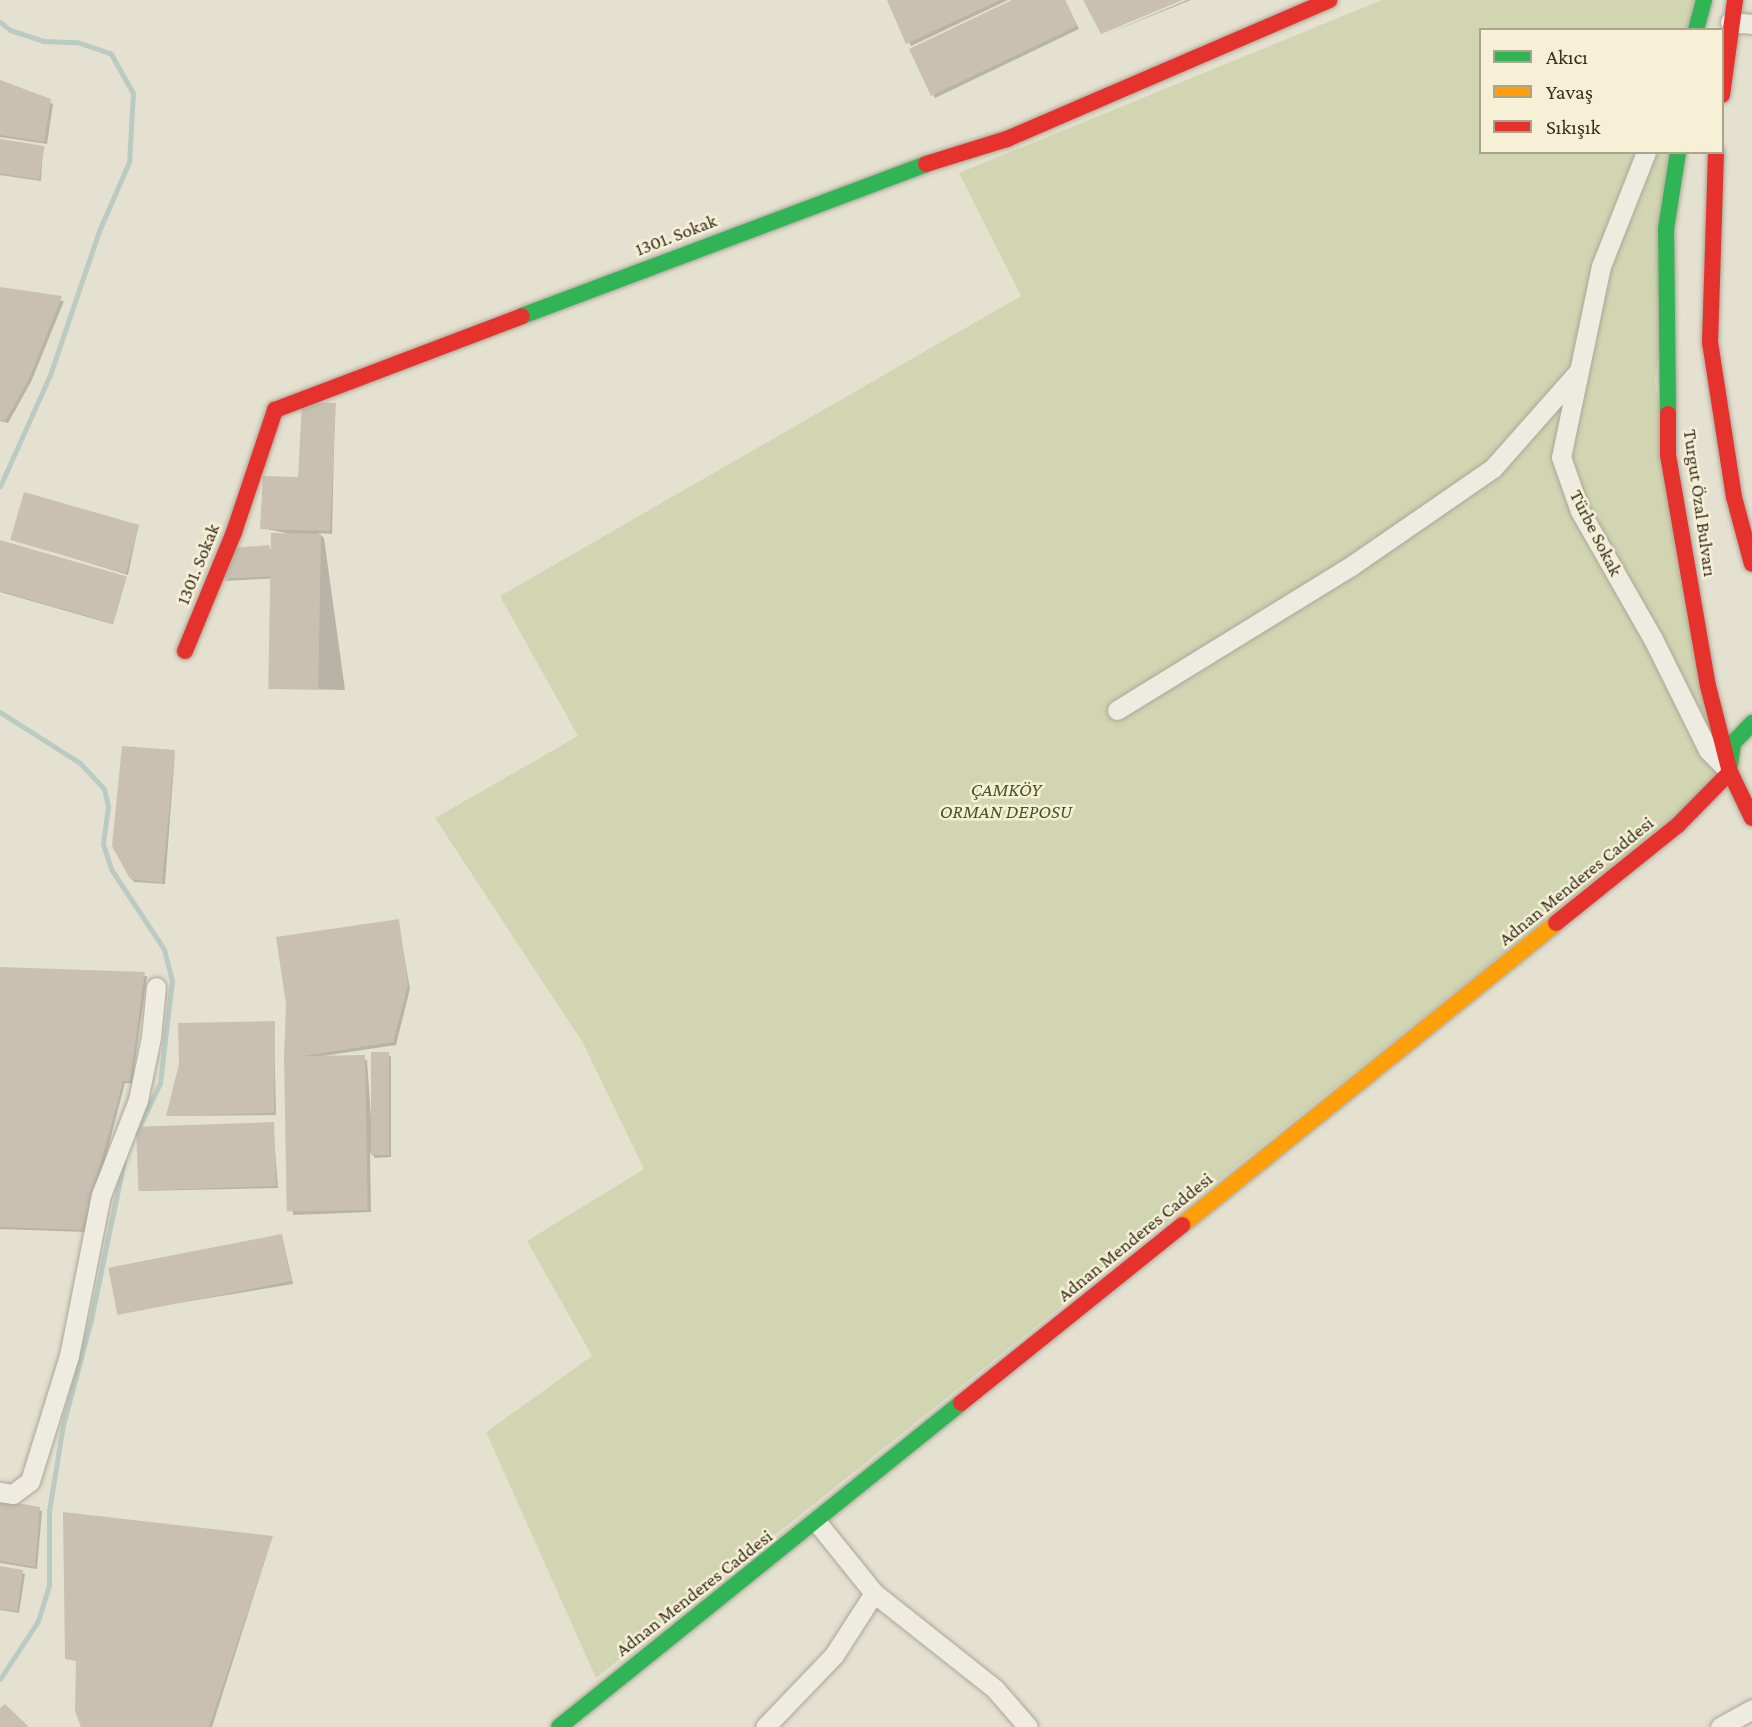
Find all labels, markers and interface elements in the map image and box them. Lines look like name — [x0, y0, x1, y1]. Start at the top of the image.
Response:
legend — [1479, 28, 1724, 154]
text: Akıcı — [1546, 45, 1588, 69]
text: Yavaş — [1546, 80, 1593, 104]
text: Sıkışık — [1546, 115, 1601, 139]
street label: 1301. Sokak — [632, 209, 720, 261]
street label: Turgut Özal Bulvarı — [1678, 428, 1722, 578]
street label: Türbe Sokak — [1565, 486, 1627, 580]
street label: 1301. Sokak — [171, 520, 225, 608]
park label: ÇAMKÖY ORMAN DEPOSU — [940, 779, 1072, 823]
street label: Adnan Menderes Caddesi — [1494, 812, 1658, 950]
street label: Adnan Menderes Caddesi — [1053, 1168, 1217, 1306]
street label: Adnan Menderes Caddesi — [611, 1525, 777, 1661]

